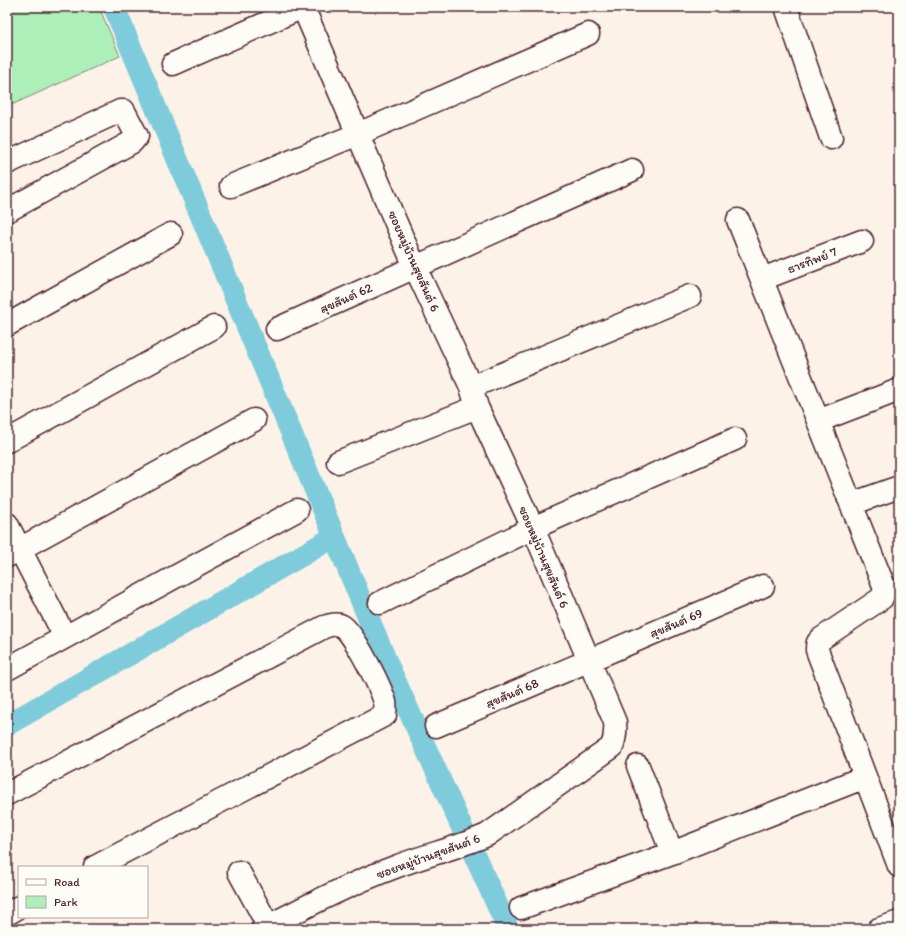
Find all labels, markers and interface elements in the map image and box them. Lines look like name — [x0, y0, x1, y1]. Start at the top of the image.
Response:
street label: ซอยหมู่บ้านสุขสันต์ 6 — [383, 208, 443, 315]
street label: ธารทิพย์ 7 — [785, 243, 839, 276]
street label: สุขสันต์ 62 — [317, 280, 376, 318]
street label: ซอยหมู่บ้านสุขสันต์ 6 — [514, 504, 572, 611]
street label: สุขสันต์ 69 — [647, 605, 706, 643]
street label: สุขสันต์ 68 — [483, 675, 542, 713]
street label: ซอยหมู่บ้านสุขสันต์ 6 — [374, 830, 483, 884]
legend — [18, 866, 148, 918]
text: Road — [54, 875, 80, 889]
text: Park — [54, 895, 78, 909]

